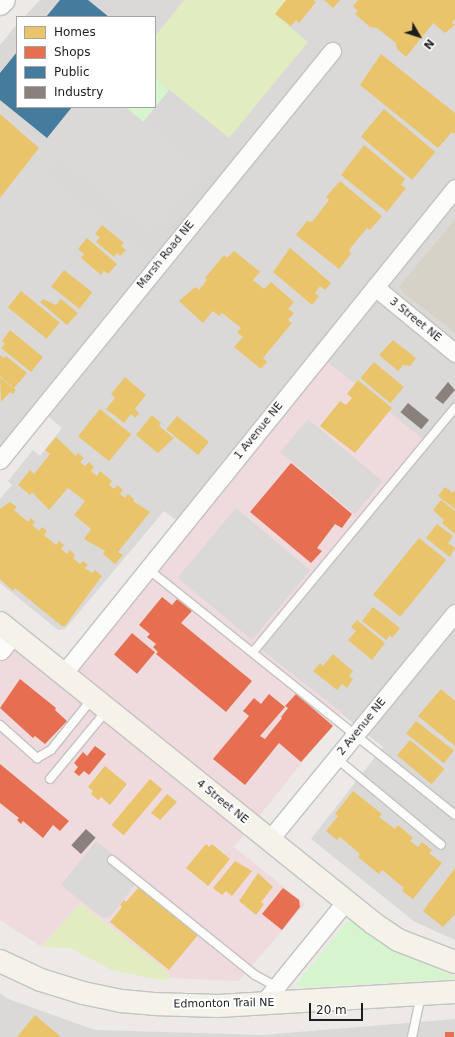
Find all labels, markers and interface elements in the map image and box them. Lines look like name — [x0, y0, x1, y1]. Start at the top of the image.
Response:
legend — [16, 16, 156, 108]
north arrow — [399, 16, 439, 56]
text: Homes — [54, 25, 96, 39]
text: N — [421, 36, 437, 52]
text: Shops — [54, 45, 90, 59]
text: Public — [54, 65, 90, 79]
text: Industry — [54, 85, 103, 99]
street label: Marsh Road NE — [135, 219, 197, 291]
street label: 3 Street NE — [387, 295, 443, 345]
street label: 1 Avenue NE — [232, 400, 286, 462]
street label: 2 Avenue NE — [335, 696, 389, 758]
street label: 4 Street NE — [194, 777, 250, 827]
scale bar — [311, 995, 365, 1021]
street label: Edmonton Trail NE — [173, 997, 275, 1011]
text: 20 m — [316, 1003, 347, 1017]

